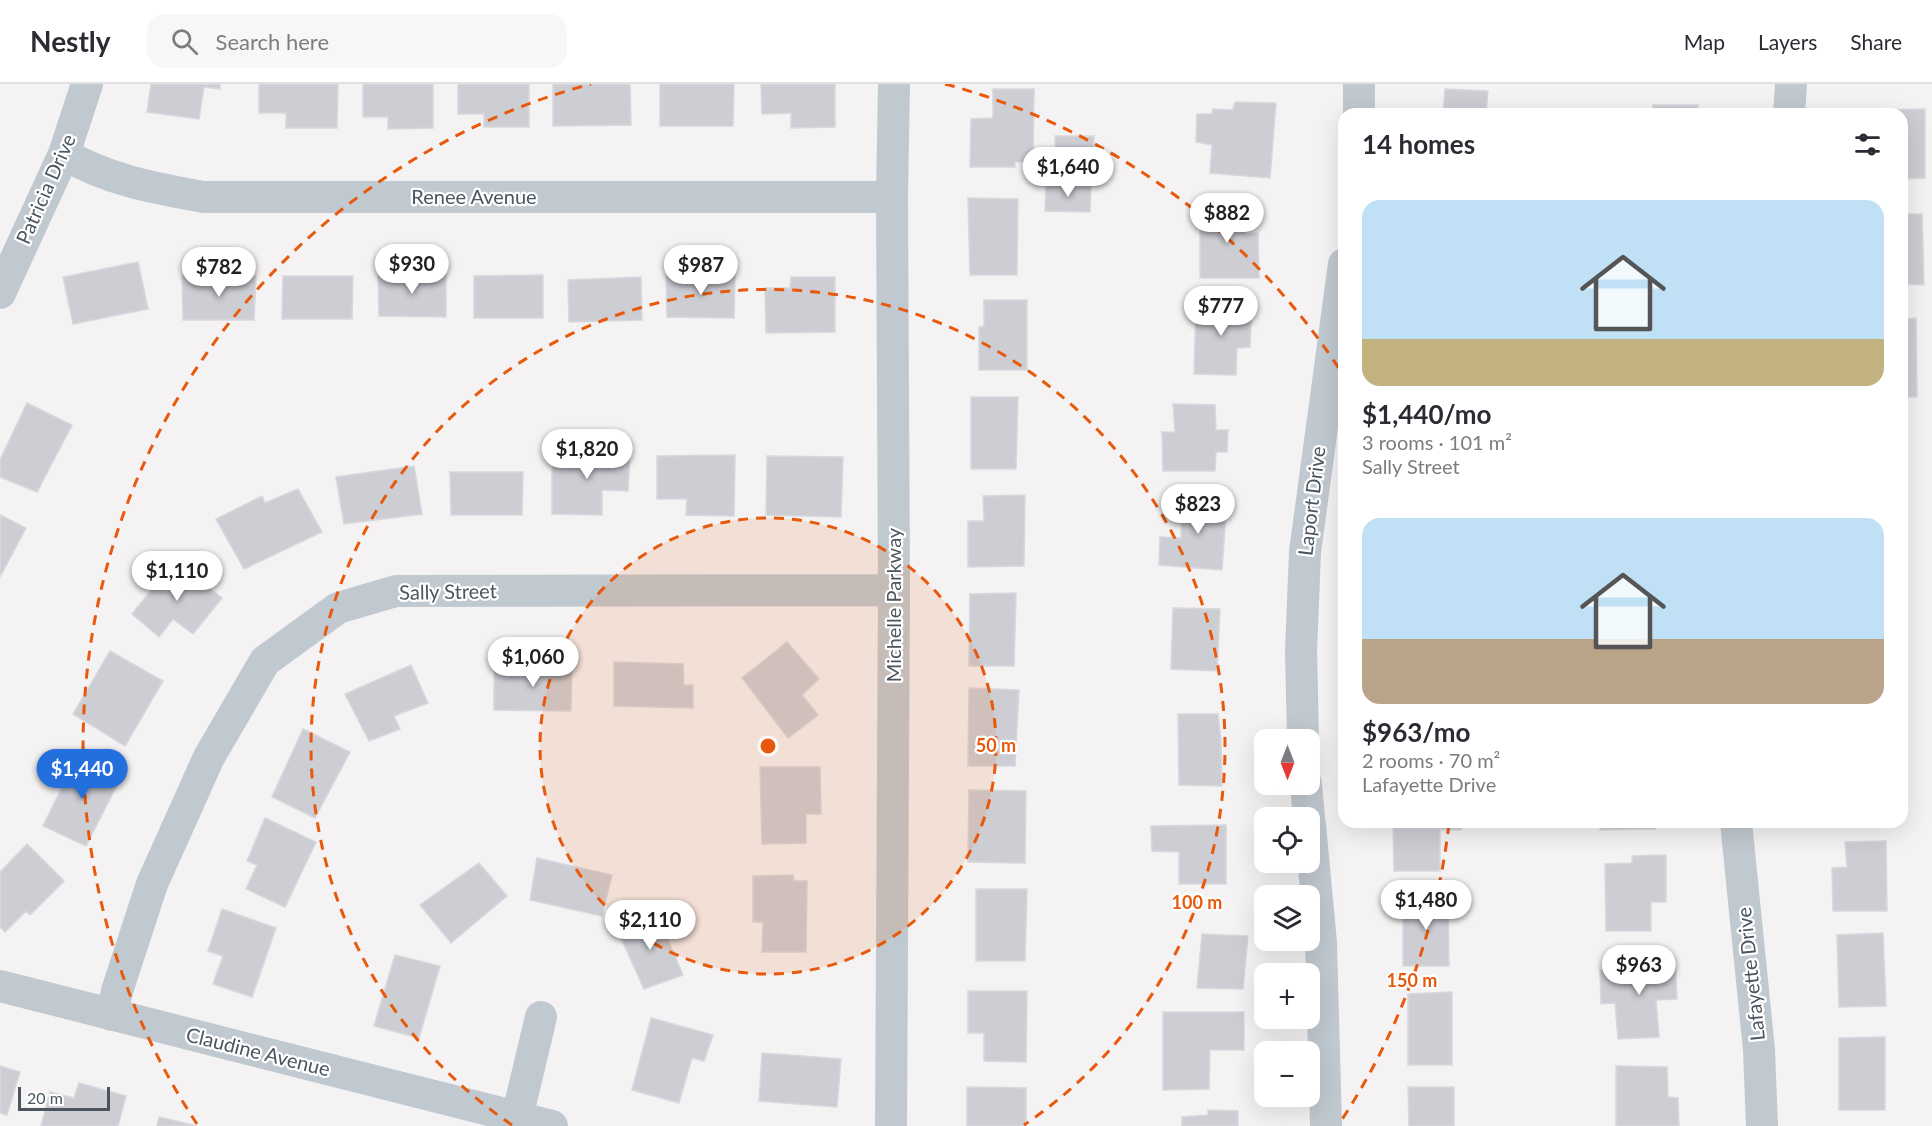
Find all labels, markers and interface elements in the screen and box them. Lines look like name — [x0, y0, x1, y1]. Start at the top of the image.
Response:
search box — [147, 14, 567, 68]
text: Nestly — [30, 24, 111, 58]
icon: search — [168, 25, 201, 58]
text: Search here — [216, 28, 329, 55]
text: Map — [1684, 29, 1725, 54]
text: Layers — [1758, 29, 1817, 54]
text: Share — [1850, 29, 1902, 54]
text: 14 homes — [1362, 128, 1475, 160]
icon: filters — [1851, 128, 1884, 161]
street label: Patricia Drive — [10, 130, 80, 247]
pin: $1,640 — [1019, 147, 1117, 198]
text: $1,640 — [1037, 154, 1099, 178]
street label: Renee Avenue — [411, 184, 537, 208]
pin: $882 — [1191, 193, 1263, 244]
text: $882 — [1204, 200, 1250, 224]
icon: home — [1569, 239, 1677, 347]
pin: $930 — [376, 244, 448, 295]
pin: $987 — [665, 245, 737, 296]
pin: $782 — [183, 247, 255, 298]
text: $930 — [389, 251, 435, 275]
text: $987 — [678, 252, 724, 276]
text: $782 — [196, 254, 242, 278]
pin: $777 — [1185, 286, 1257, 337]
text: $777 — [1198, 293, 1244, 317]
text: $1,440/mo — [1362, 398, 1492, 430]
pin: $1,820 — [538, 429, 636, 480]
text: 3 rooms · 101 m² — [1362, 430, 1512, 454]
text: $1,820 — [556, 436, 618, 460]
street label: Laport Drive — [1292, 445, 1330, 557]
text: Sally Street — [1362, 454, 1460, 478]
pin: $823 — [1162, 484, 1234, 535]
text: $823 — [1175, 491, 1221, 515]
street label: Michelle Parkway — [881, 527, 905, 682]
pin: $1,110 — [128, 551, 226, 602]
icon: home — [1569, 557, 1677, 665]
text: $1,110 — [146, 558, 208, 582]
street label: Sally Street — [399, 578, 497, 604]
pin: $1,060 — [484, 637, 582, 688]
text: $1,060 — [502, 644, 564, 668]
text: $963/mo — [1362, 716, 1470, 748]
north arrow — [1254, 729, 1320, 795]
map controls — [1254, 729, 1320, 1107]
text: 50 m — [976, 734, 1016, 756]
centre of rings — [758, 736, 778, 756]
text: 2 rooms · 70 m² — [1362, 748, 1500, 772]
pin: $1,440 — [33, 749, 131, 800]
text: $1,440 — [51, 756, 113, 780]
text: Lafayette Drive — [1362, 772, 1496, 796]
button: locate — [1254, 807, 1320, 873]
pin: $1,480 — [1377, 880, 1475, 931]
button: layers — [1254, 885, 1320, 951]
text: $1,480 — [1395, 887, 1457, 911]
text: 100 m — [1172, 891, 1222, 913]
pin: $2,110 — [601, 900, 699, 951]
street label: Lafayette Drive — [1731, 906, 1769, 1042]
text: $2,110 — [619, 907, 681, 931]
pin: $963 — [1603, 945, 1675, 996]
text: $963 — [1616, 952, 1662, 976]
button: + — [1254, 963, 1320, 1029]
text: 150 m — [1387, 969, 1437, 991]
street label: Claudine Avenue — [184, 1022, 333, 1081]
button: − — [1254, 1041, 1320, 1107]
scale bar — [18, 1084, 110, 1112]
text: 20 m — [27, 1088, 63, 1107]

